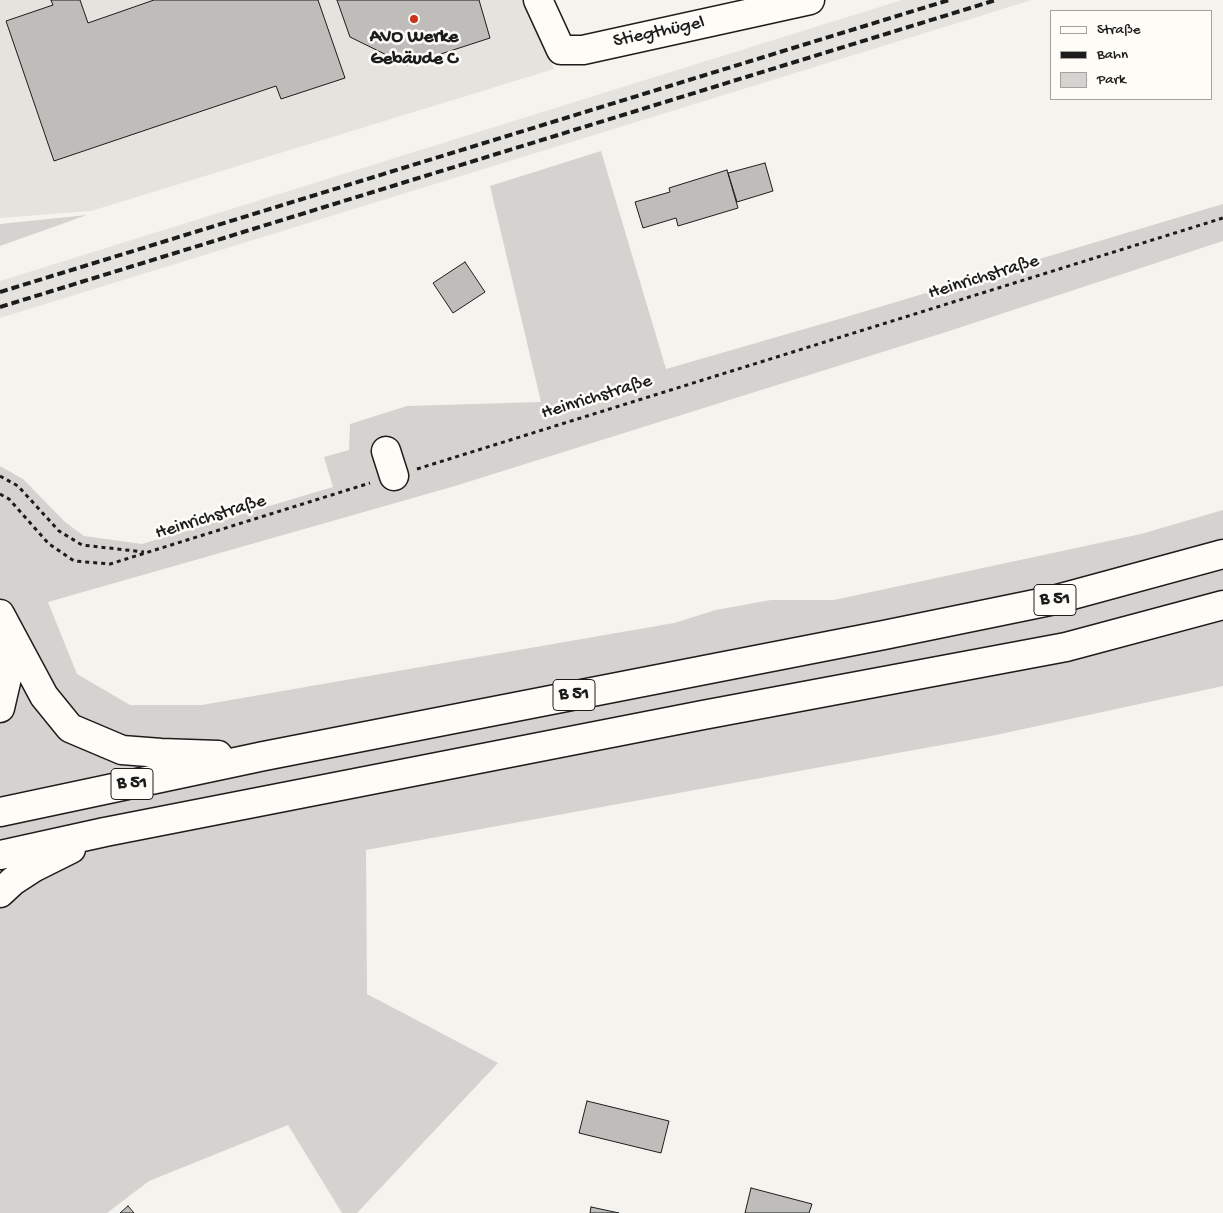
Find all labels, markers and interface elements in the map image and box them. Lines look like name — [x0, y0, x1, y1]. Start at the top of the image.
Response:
legend — [1050, 10, 1213, 100]
street label: Stiegthügel — [611, 12, 707, 54]
marker: AVO Werke Gebäude C — [408, 13, 420, 25]
text: Straße — [1097, 21, 1141, 39]
place label: AVO Werke Gebäude C — [370, 27, 458, 71]
text: Bahn — [1097, 46, 1128, 64]
text: Park — [1097, 71, 1126, 89]
street label: Heinrichstraße — [926, 250, 1042, 306]
street label: Heinrichstraße — [539, 370, 655, 426]
street label: Heinrichstraße — [153, 490, 269, 546]
road number: B 51 — [1034, 584, 1076, 616]
road number: B 51 — [553, 680, 595, 710]
road number: B 51 — [111, 769, 153, 800]

